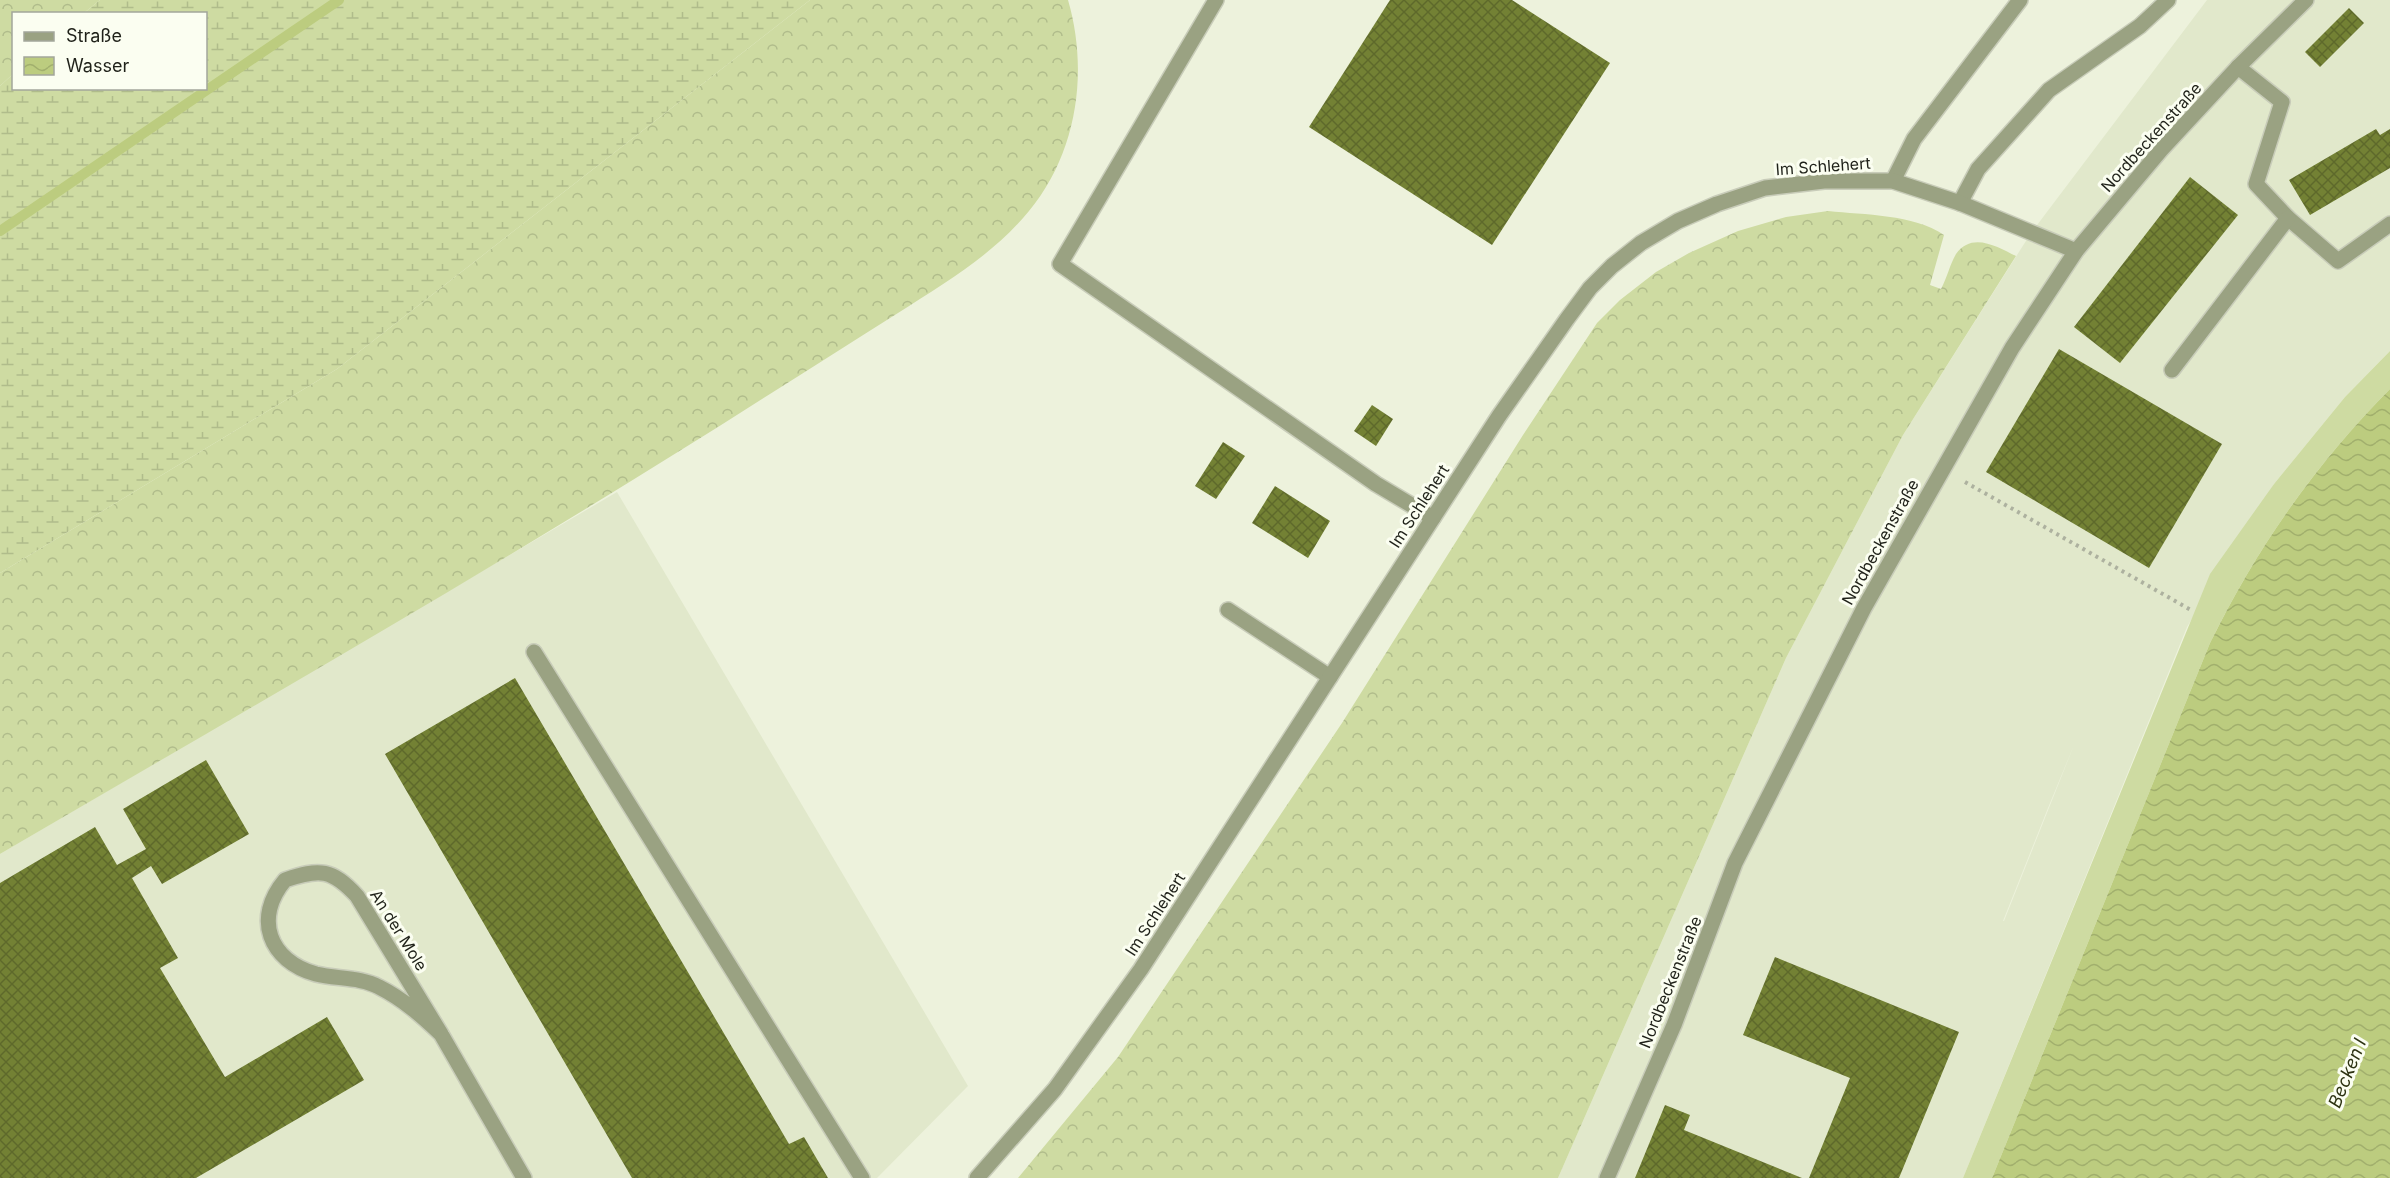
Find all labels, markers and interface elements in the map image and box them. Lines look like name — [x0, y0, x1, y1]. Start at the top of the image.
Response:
legend — [12, 12, 207, 90]
text: Straße — [66, 25, 122, 46]
text: Wasser — [66, 55, 129, 76]
street label: Nordbeckenstraße — [2097, 78, 2205, 196]
street label: Im Schlehert — [1775, 153, 1871, 179]
street label: Im Schlehert — [1385, 461, 1453, 551]
street label: Nordbeckenstraße — [1837, 476, 1923, 608]
street label: Im Schlehert — [1121, 869, 1189, 959]
street label: An der Mole — [366, 886, 432, 974]
street label: Nordbeckenstraße — [1634, 913, 1706, 1051]
water label: Becken I — [2324, 1035, 2370, 1111]

